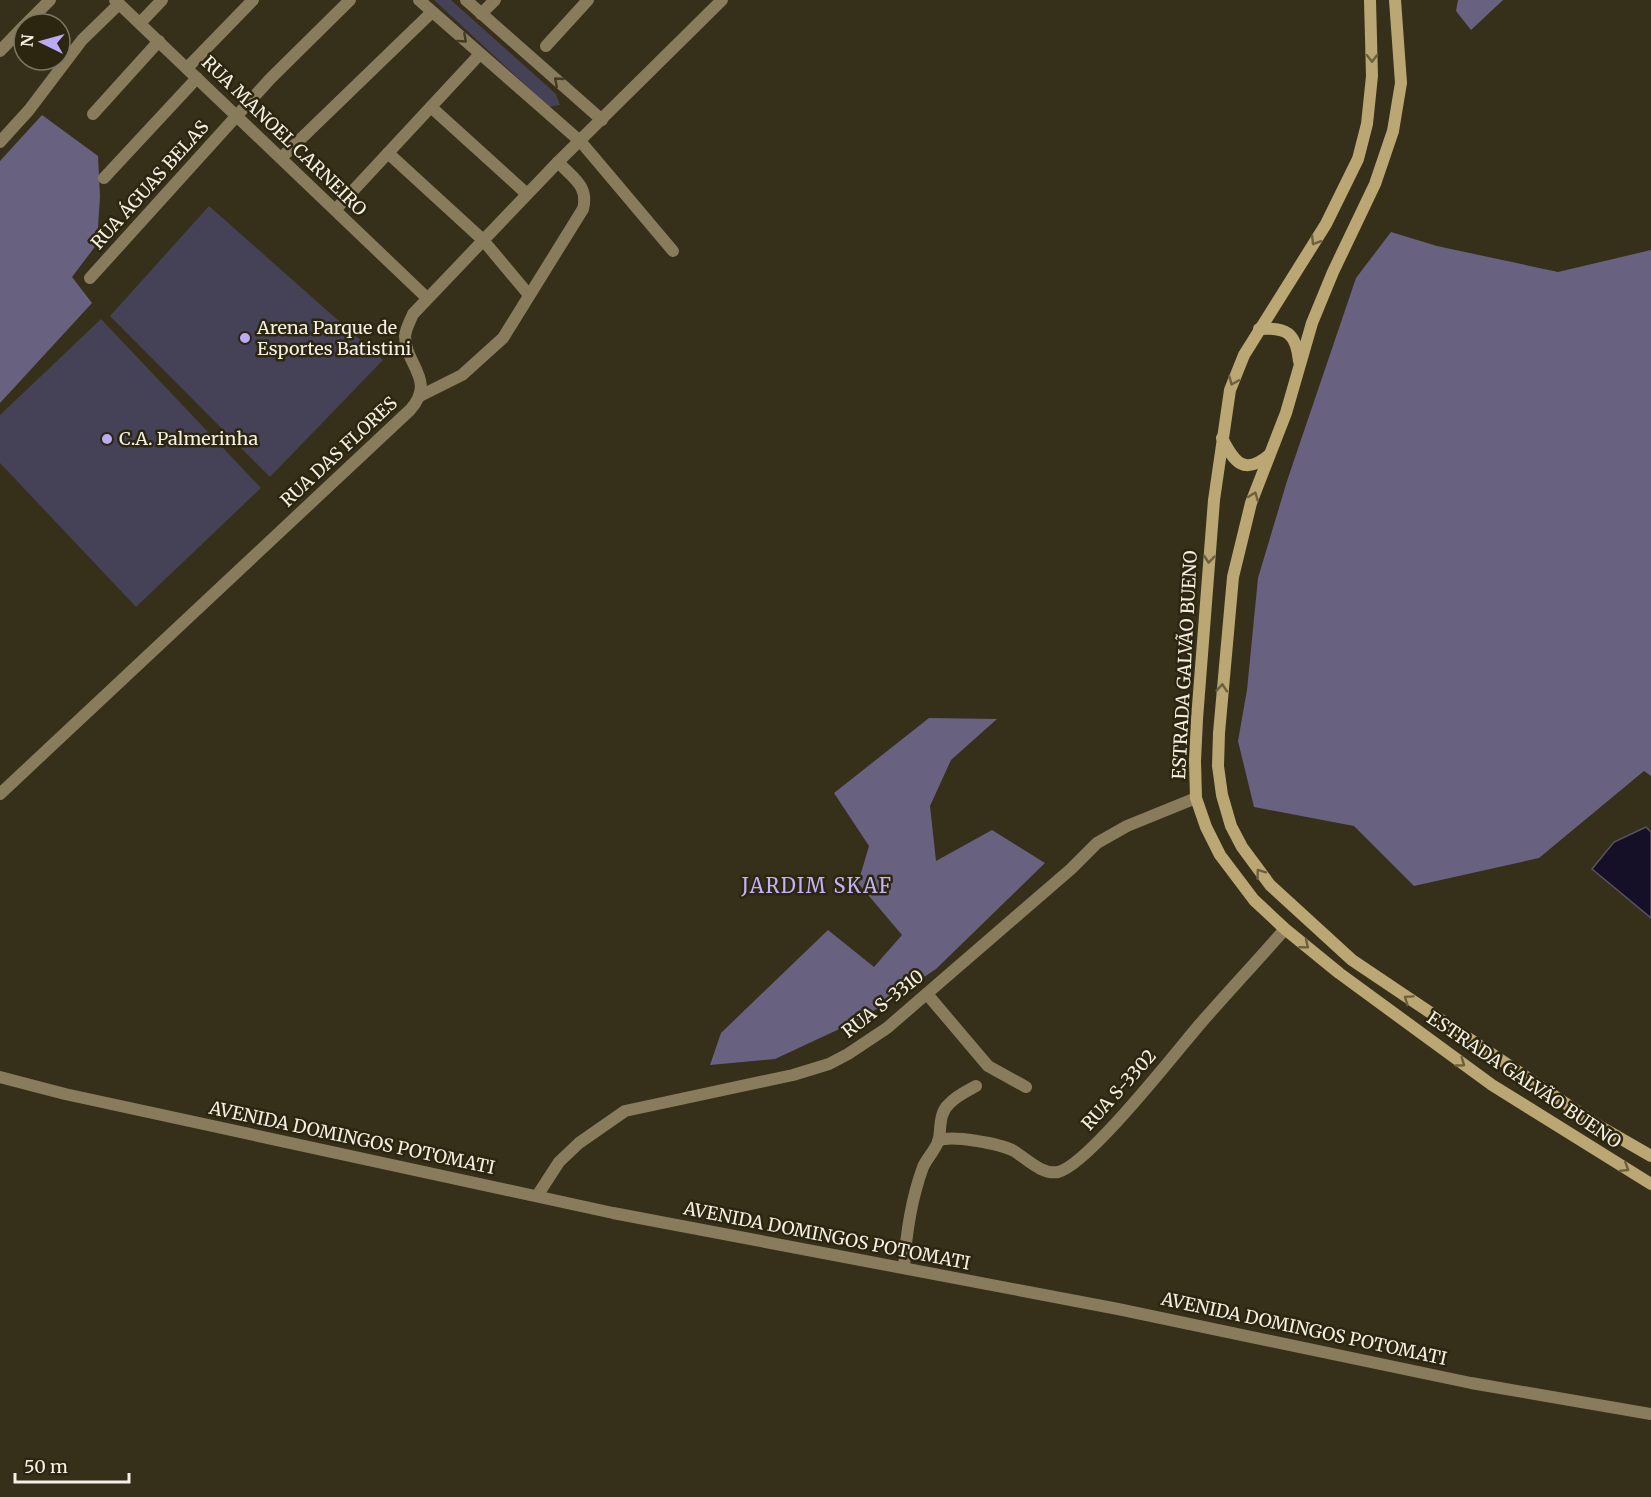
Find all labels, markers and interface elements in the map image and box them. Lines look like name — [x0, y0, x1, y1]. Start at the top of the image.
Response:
north arrow — [12, 12, 72, 72]
one-way arrow — [456, 32, 466, 43]
text: N — [17, 33, 38, 48]
street label: RUA MANOEL CARNEIRO — [197, 51, 372, 221]
one-way arrow — [1366, 54, 1378, 63]
one-way arrow — [554, 77, 565, 88]
street label: RUA ÁGUAS BELAS — [86, 115, 214, 254]
one-way arrow — [1312, 235, 1323, 246]
place label: Arena Parque de Esportes Batistini — [256, 316, 412, 360]
marker: Arena Parque de Esportes Batistini — [238, 331, 252, 345]
one-way arrow — [1228, 376, 1241, 386]
street label: RUA DAS FLORES — [275, 391, 402, 512]
place label: C.A. Palmerinha — [119, 427, 258, 450]
marker: C.A. Palmerinha — [100, 432, 114, 446]
one-way arrow — [1247, 492, 1259, 503]
street label: ESTRADA GALVÃO BUENO — [1167, 550, 1202, 780]
one-way arrow — [1203, 555, 1216, 564]
one-way arrow — [1215, 683, 1228, 692]
one-way arrow — [1257, 868, 1268, 879]
district label: JARDIM SKAF — [740, 873, 893, 898]
one-way arrow — [1298, 938, 1309, 949]
street label: RUA S-3310 — [837, 964, 928, 1043]
one-way arrow — [1404, 995, 1415, 1006]
street label: ESTRADA GALVÃO BUENO — [1423, 1006, 1626, 1153]
street label: RUA S-3302 — [1076, 1044, 1161, 1135]
one-way arrow — [1454, 1055, 1465, 1066]
street label: AVENIDA DOMINGOS POTOMATI — [206, 1096, 497, 1179]
one-way arrow — [1619, 1161, 1629, 1173]
street label: AVENIDA DOMINGOS POTOMATI — [681, 1196, 972, 1275]
street label: AVENIDA DOMINGOS POTOMATI — [1158, 1287, 1449, 1370]
scale bar — [15, 1446, 129, 1484]
text: 50 m — [24, 1455, 68, 1478]

